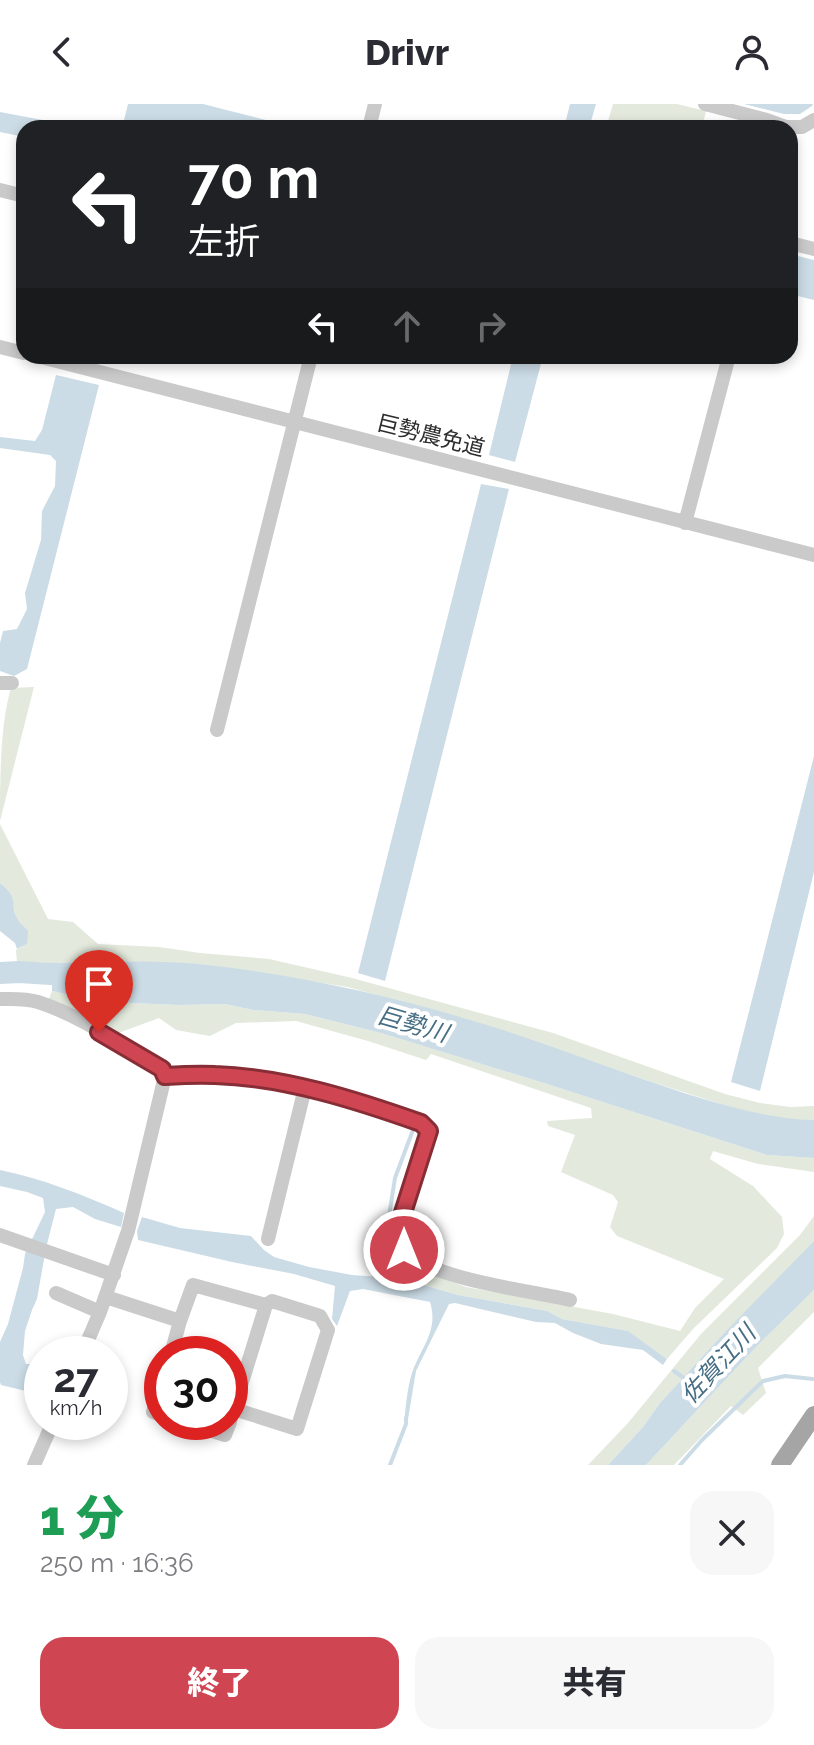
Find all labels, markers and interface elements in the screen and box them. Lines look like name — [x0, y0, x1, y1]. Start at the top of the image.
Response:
icon: back — [40, 30, 84, 74]
icon: person — [730, 30, 774, 74]
text: Drivr — [365, 31, 449, 73]
text: 70 m — [188, 145, 319, 211]
icon: left — [56, 152, 160, 256]
text: 左折 — [188, 220, 260, 262]
icon: left — [301, 304, 345, 348]
icon: ahead — [385, 304, 429, 348]
icon: right — [469, 304, 513, 348]
street label: 巨勢農免道 — [374, 409, 488, 461]
pin — [65, 950, 133, 1032]
icon: arrive — [77, 962, 121, 1006]
water label: 巨勢川 — [374, 1000, 454, 1049]
position arrow — [362, 1208, 446, 1292]
water label: 佐賀江川 — [675, 1317, 763, 1409]
speed limit sign: 30 — [144, 1336, 248, 1440]
text: 27 — [53, 1354, 98, 1401]
text: km/h — [50, 1396, 102, 1420]
text: 1 分 — [40, 1490, 124, 1546]
button: close — [690, 1491, 774, 1575]
text: 250 m · 16:36 — [40, 1548, 194, 1578]
button: 終了 — [40, 1637, 399, 1729]
button: 共有 — [415, 1637, 774, 1729]

